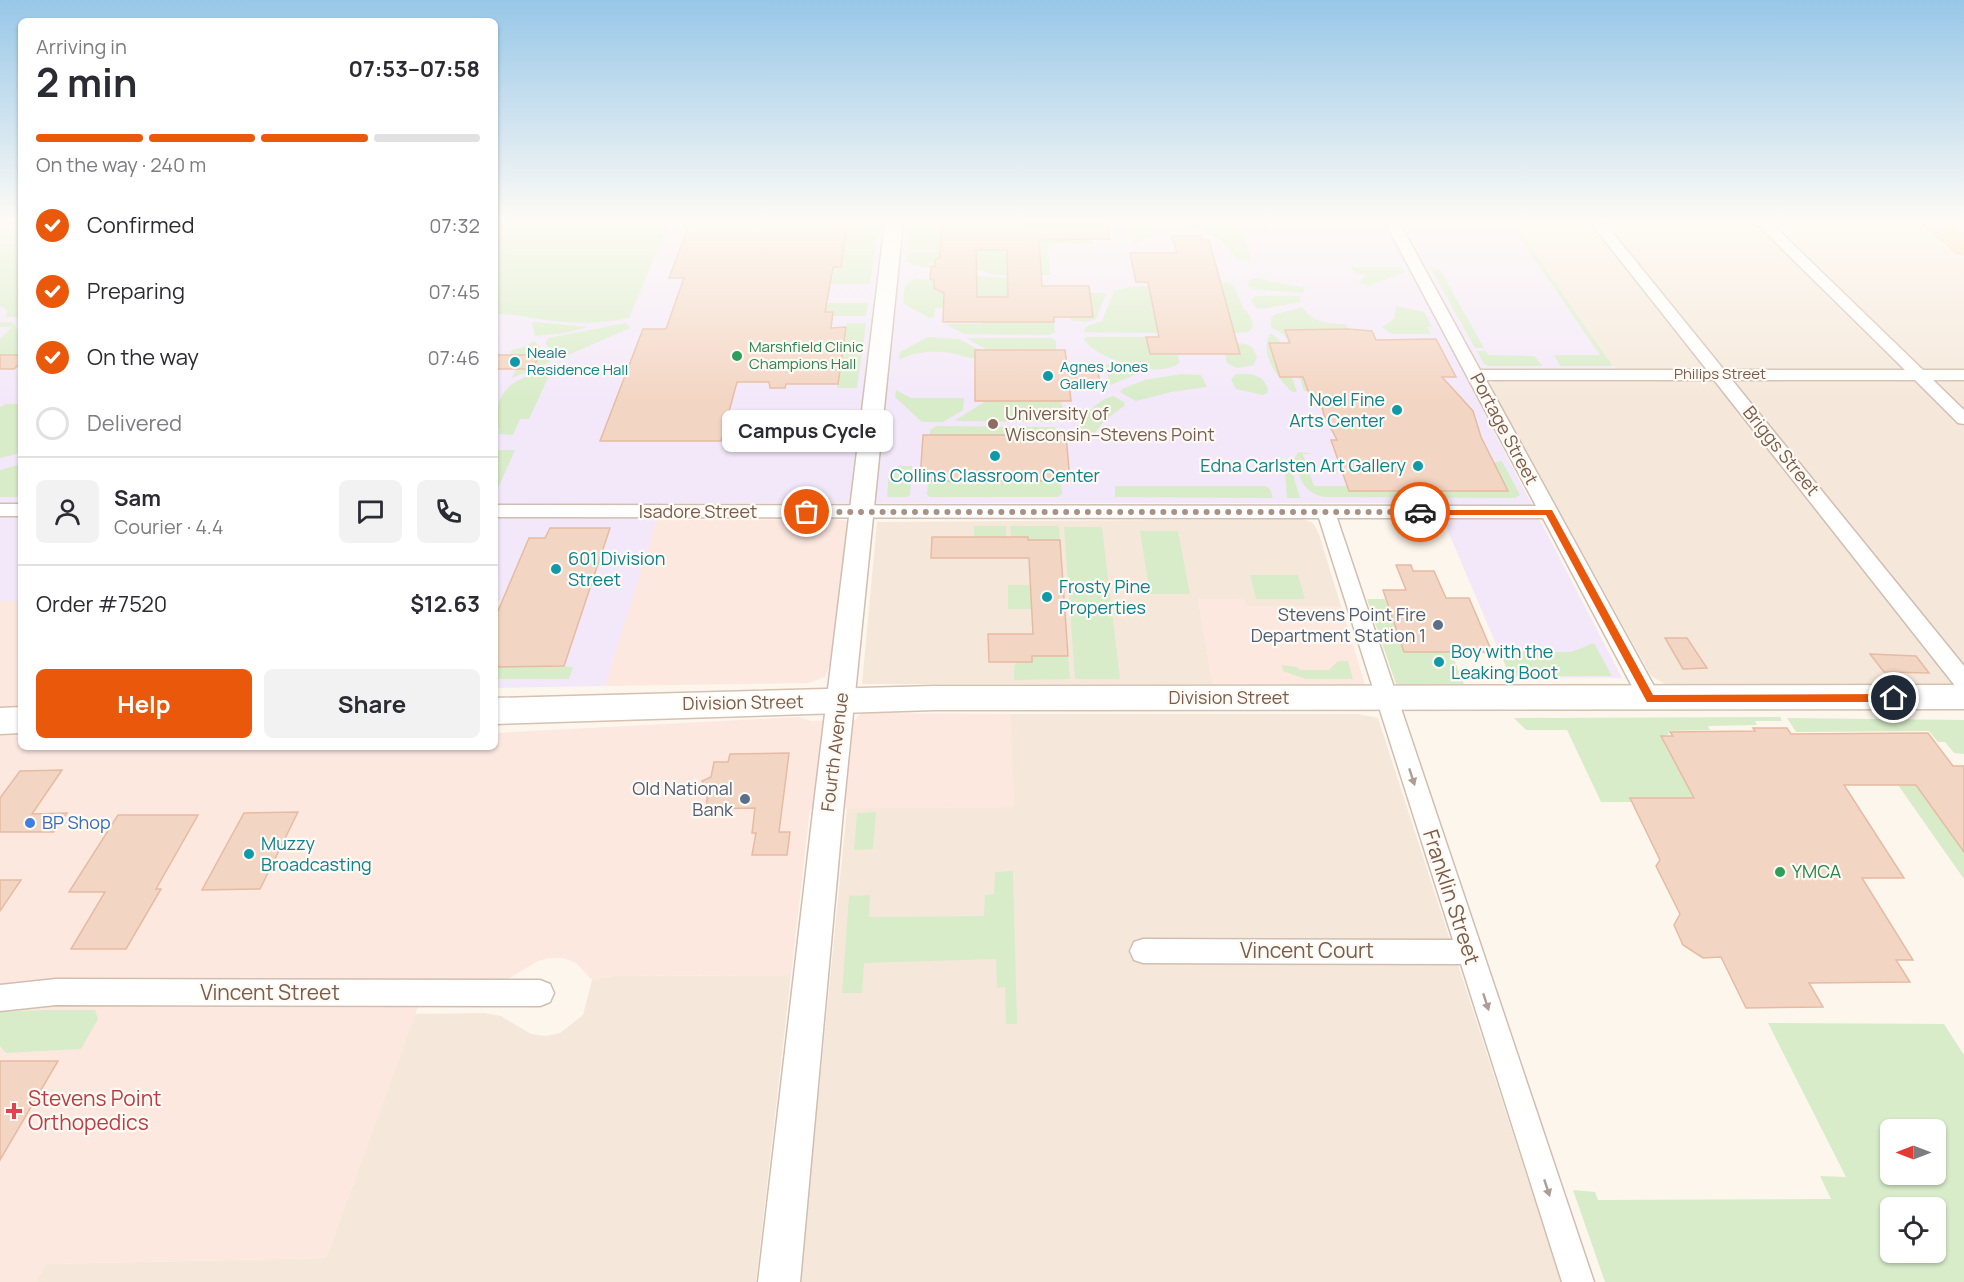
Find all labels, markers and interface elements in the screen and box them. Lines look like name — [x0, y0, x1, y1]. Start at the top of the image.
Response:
text: Arriving in — [36, 33, 127, 60]
text: 07:53–07:58 — [349, 54, 480, 84]
text: 2 min — [36, 55, 137, 109]
text: On the way · 240 m — [36, 151, 206, 178]
icon: check — [36, 209, 69, 242]
text: Confirmed — [87, 210, 195, 240]
text: 07:32 — [429, 212, 480, 239]
icon: check — [36, 275, 69, 308]
text: Preparing — [87, 276, 185, 306]
text: 07:45 — [428, 278, 480, 305]
place label: Marshfield Clinic Champions Hall — [749, 336, 864, 374]
icon: check — [36, 341, 69, 374]
text: On the way — [87, 342, 199, 372]
place label: Neale Residence Hall — [527, 342, 628, 380]
text: 07:46 — [428, 344, 480, 371]
marker: Marshfield Clinic Champions Hall — [730, 349, 744, 363]
marker: Neale Residence Hall — [508, 355, 522, 369]
place label: Agnes Jones Gallery — [1060, 356, 1148, 394]
street label: Philips Street — [1674, 363, 1766, 384]
marker: Agnes Jones Gallery — [1041, 369, 1055, 383]
street label: Portage Street — [1465, 369, 1544, 488]
place label: Noel Fine Arts Center — [1289, 387, 1385, 432]
street label: Briggs Street — [1738, 400, 1825, 500]
place label: University of Wisconsin–Stevens Point — [1005, 401, 1215, 446]
marker: Noel Fine Arts Center — [1390, 403, 1404, 417]
text: Delivered — [87, 408, 182, 438]
callout: Campus Cycle — [722, 410, 892, 452]
text: Campus Cycle — [738, 417, 877, 444]
marker: University of Wisconsin–Stevens Point — [986, 417, 1000, 431]
marker: Collins Classroom Center — [988, 449, 1002, 463]
place label: Edna Carlsten Art Gallery — [1200, 453, 1407, 477]
marker: Edna Carlsten Art Gallery — [1411, 459, 1425, 473]
place label: Collins Classroom Center — [890, 463, 1101, 487]
button: person — [36, 480, 99, 543]
button: chat — [339, 480, 402, 543]
button: phone — [417, 480, 480, 543]
courier — [1390, 482, 1450, 542]
text: Sam — [114, 483, 161, 513]
pin — [781, 486, 832, 537]
icon: bag — [790, 495, 823, 528]
icon: car — [1404, 496, 1437, 529]
street label: Isadore Street — [639, 499, 757, 523]
text: Courier · 4.4 — [114, 513, 224, 540]
place label: 601 Division Street — [568, 546, 665, 591]
marker: 601 Division Street — [549, 562, 563, 576]
place label: Frosty Pine Properties — [1059, 574, 1151, 619]
text: Order #7520 — [36, 589, 167, 619]
text: $12.63 — [410, 589, 480, 619]
marker: Frosty Pine Properties — [1040, 590, 1054, 604]
place label: Stevens Point Fire Department Station 1 — [1251, 602, 1426, 647]
marker: Stevens Point Fire Department Station 1 — [1431, 618, 1445, 632]
place label: Boy with the Leaking Boot — [1451, 639, 1558, 684]
marker: Boy with the Leaking Boot — [1432, 655, 1446, 669]
button: Help — [36, 669, 252, 738]
button: Share — [264, 669, 480, 738]
pin — [1868, 672, 1919, 723]
icon: home — [1877, 681, 1910, 714]
street label: Division Street — [1168, 685, 1290, 709]
street label: Division Street — [682, 689, 804, 715]
street label: Fourth Avenue — [815, 691, 853, 813]
one-way arrow — [1408, 768, 1417, 786]
place label: Old National Bank — [632, 776, 734, 821]
marker: Old National Bank — [738, 792, 752, 806]
place label: BP Shop — [42, 810, 111, 834]
marker: BP Shop — [23, 816, 37, 830]
street label: Franklin Street — [1417, 826, 1487, 968]
place label: Muzzy Broadcasting — [261, 831, 372, 876]
marker: Muzzy Broadcasting — [242, 847, 256, 861]
place label: YMCA — [1792, 859, 1842, 883]
marker: YMCA — [1773, 865, 1787, 879]
street label: Vincent Court — [1240, 936, 1374, 964]
street label: Vincent Street — [200, 978, 340, 1006]
one-way arrow — [1482, 993, 1491, 1011]
place label: Stevens Point Orthopedics — [28, 1084, 162, 1136]
marker: Stevens Point Orthopedics — [5, 1102, 23, 1120]
north arrow — [1880, 1119, 1946, 1185]
map controls — [1880, 1119, 1946, 1263]
one-way arrow — [1543, 1179, 1552, 1197]
button: locate — [1880, 1197, 1946, 1263]

